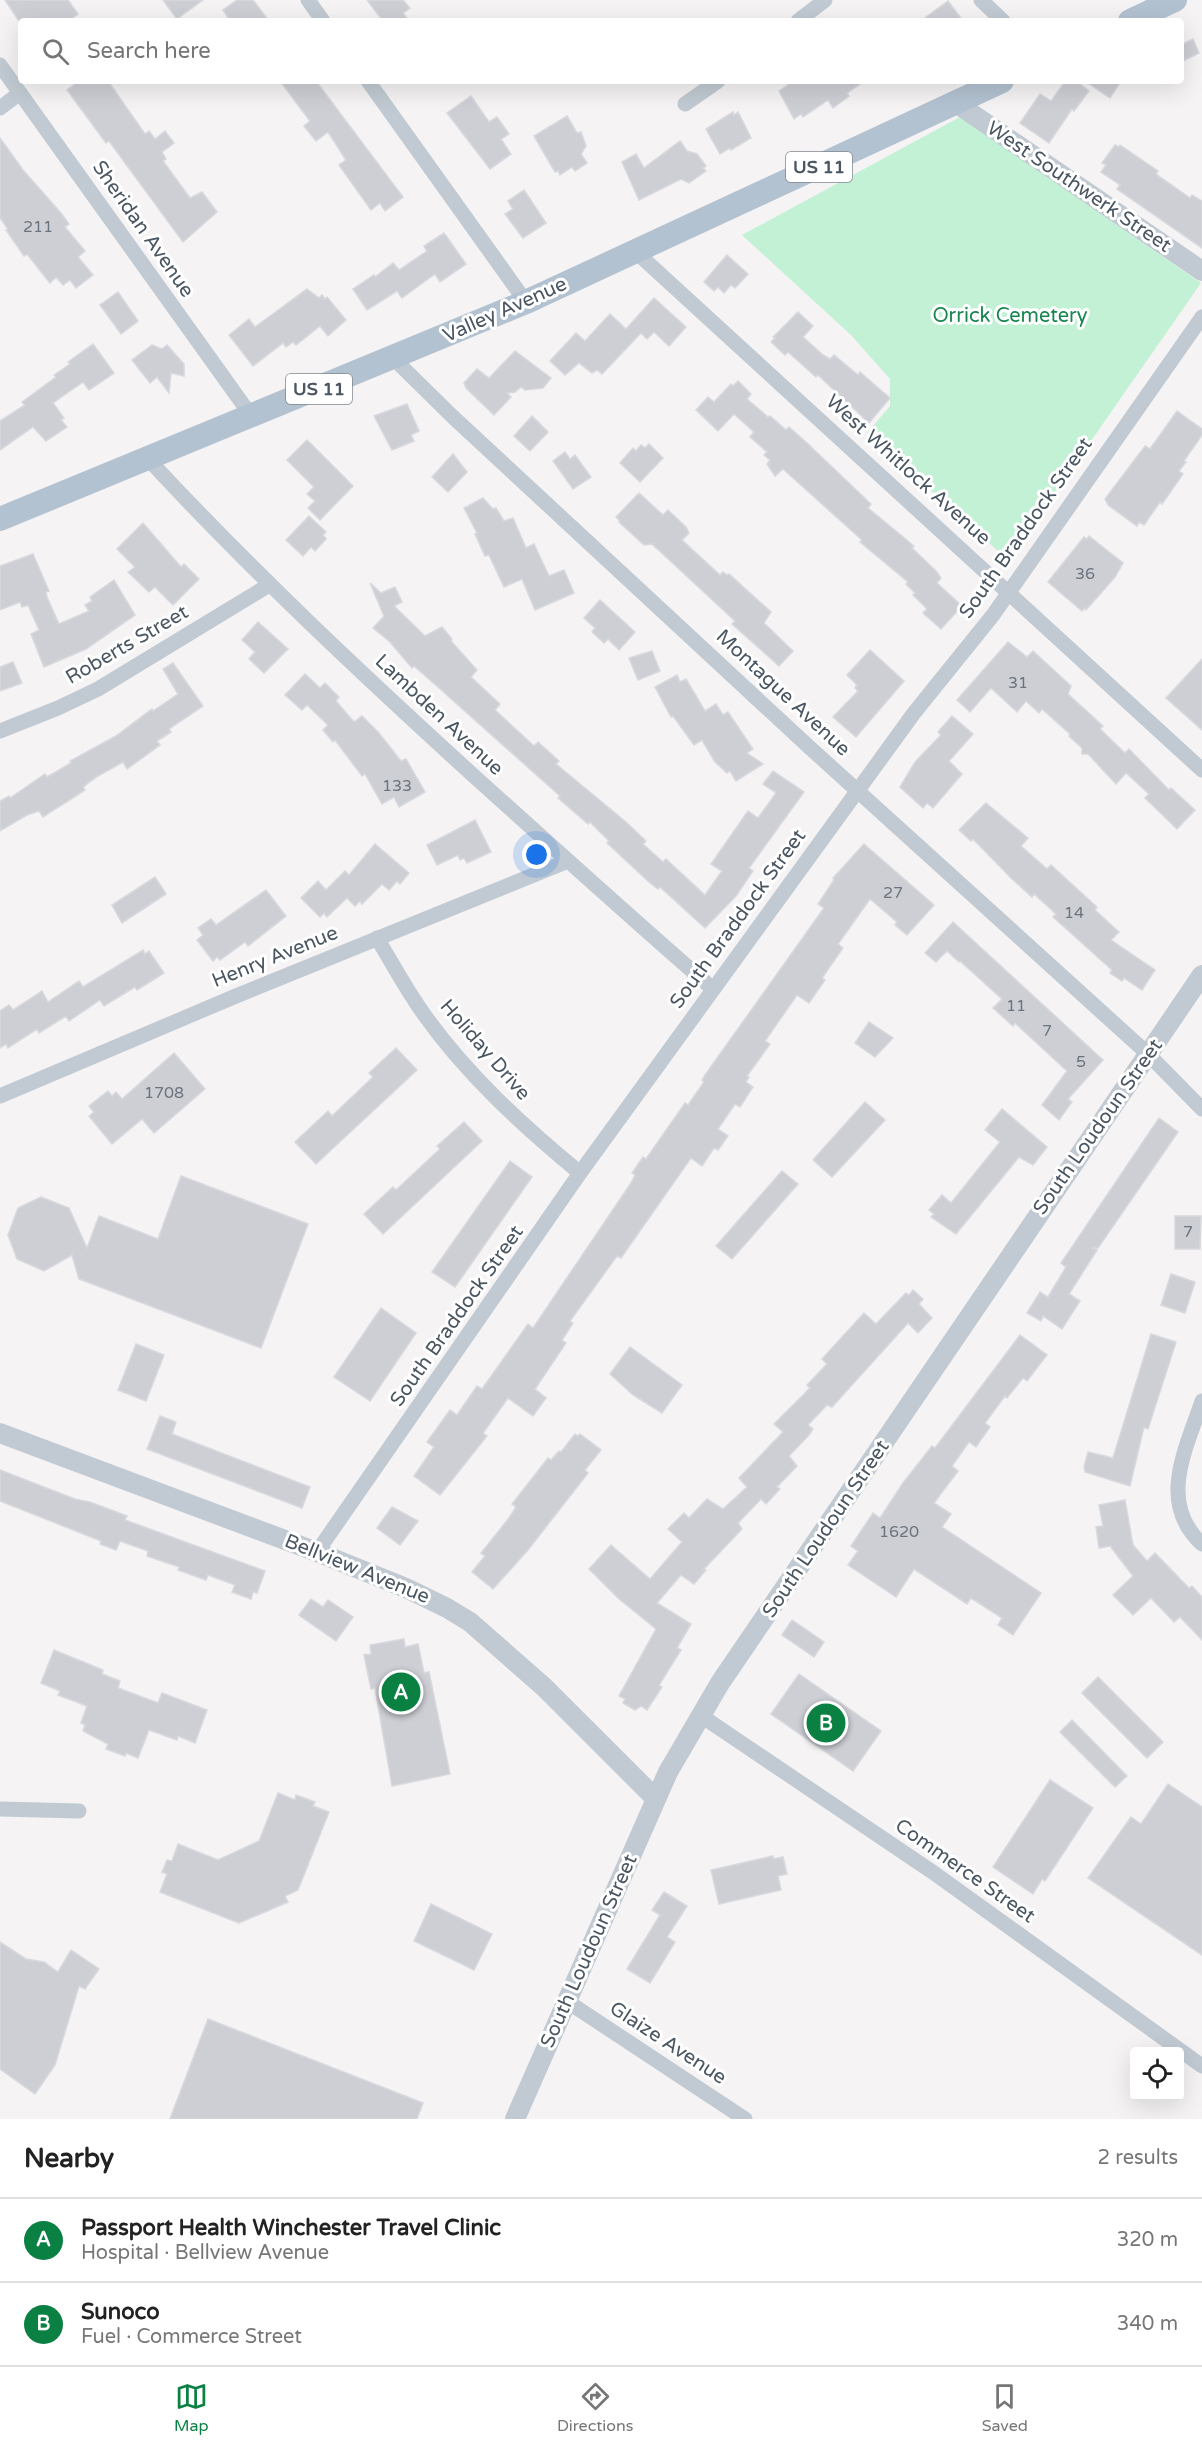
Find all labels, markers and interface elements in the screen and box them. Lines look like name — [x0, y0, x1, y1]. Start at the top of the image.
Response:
search box — [18, 18, 1184, 84]
icon: search — [39, 35, 72, 68]
text: Search here — [87, 38, 211, 64]
street label: West Southwerk Street — [982, 116, 1176, 258]
road number: US 11 — [786, 152, 852, 182]
street label: Sheridan Avenue — [87, 156, 199, 302]
house number: 211 — [23, 217, 53, 237]
street label: Valley Avenue — [439, 272, 571, 348]
park label: Orrick Cemetery — [933, 304, 1088, 328]
road number: US 11 — [286, 374, 352, 404]
street label: West Whitlock Avenue — [821, 390, 995, 550]
street label: South Braddock Street — [954, 433, 1098, 623]
house number: 36 — [1075, 564, 1095, 584]
street label: Roberts Street — [61, 600, 193, 690]
street label: Montague Avenue — [711, 625, 855, 761]
street label: Lambden Avenue — [370, 649, 508, 781]
house number: 31 — [1008, 673, 1028, 693]
house number: 133 — [382, 776, 412, 796]
street label: South Braddock Street — [665, 824, 811, 1013]
your location — [522, 840, 551, 869]
house number: 27 — [883, 883, 903, 903]
house number: 14 — [1064, 903, 1084, 923]
street label: Henry Avenue — [209, 921, 341, 993]
street label: Holiday Drive — [435, 995, 535, 1105]
house number: 11 — [1006, 996, 1026, 1016]
house number: 7 — [1042, 1021, 1052, 1041]
street label: South Loudoun Street — [1028, 1034, 1168, 1220]
house number: 5 — [1076, 1052, 1086, 1072]
house number: 1708 — [144, 1083, 184, 1103]
street label: South Braddock Street — [385, 1221, 529, 1411]
house number: 7 — [1183, 1222, 1193, 1242]
street label: South Loudoun Street — [758, 1435, 895, 1622]
house number: 1620 — [879, 1522, 919, 1542]
street label: Bellview Avenue — [281, 1529, 433, 1609]
pin: A — [382, 1670, 420, 1714]
pin: B — [806, 1700, 846, 1746]
street label: Commerce Street — [890, 1814, 1040, 1928]
street label: South Loudoun Street — [536, 1850, 643, 2051]
street label: Glaize Avenue — [605, 1996, 731, 2090]
map controls — [1130, 2047, 1184, 2101]
button: locate — [1130, 2047, 1184, 2101]
text: Nearby — [24, 2143, 114, 2174]
text: 2 results — [1098, 2146, 1178, 2170]
text: Passport Health Winchester Travel Clinic — [81, 2215, 501, 2241]
text: A — [36, 2228, 51, 2252]
text: 320 m — [1117, 2228, 1178, 2252]
text: Hospital · Bellview Avenue — [81, 2241, 329, 2265]
text: Sunoco — [81, 2299, 160, 2325]
text: B — [37, 2312, 50, 2336]
text: 340 m — [1117, 2312, 1178, 2336]
text: Fuel · Commerce Street — [81, 2325, 302, 2349]
tab: Map — [174, 2380, 209, 2436]
tab: Directions — [557, 2380, 633, 2436]
tab: Saved — [982, 2380, 1028, 2436]

